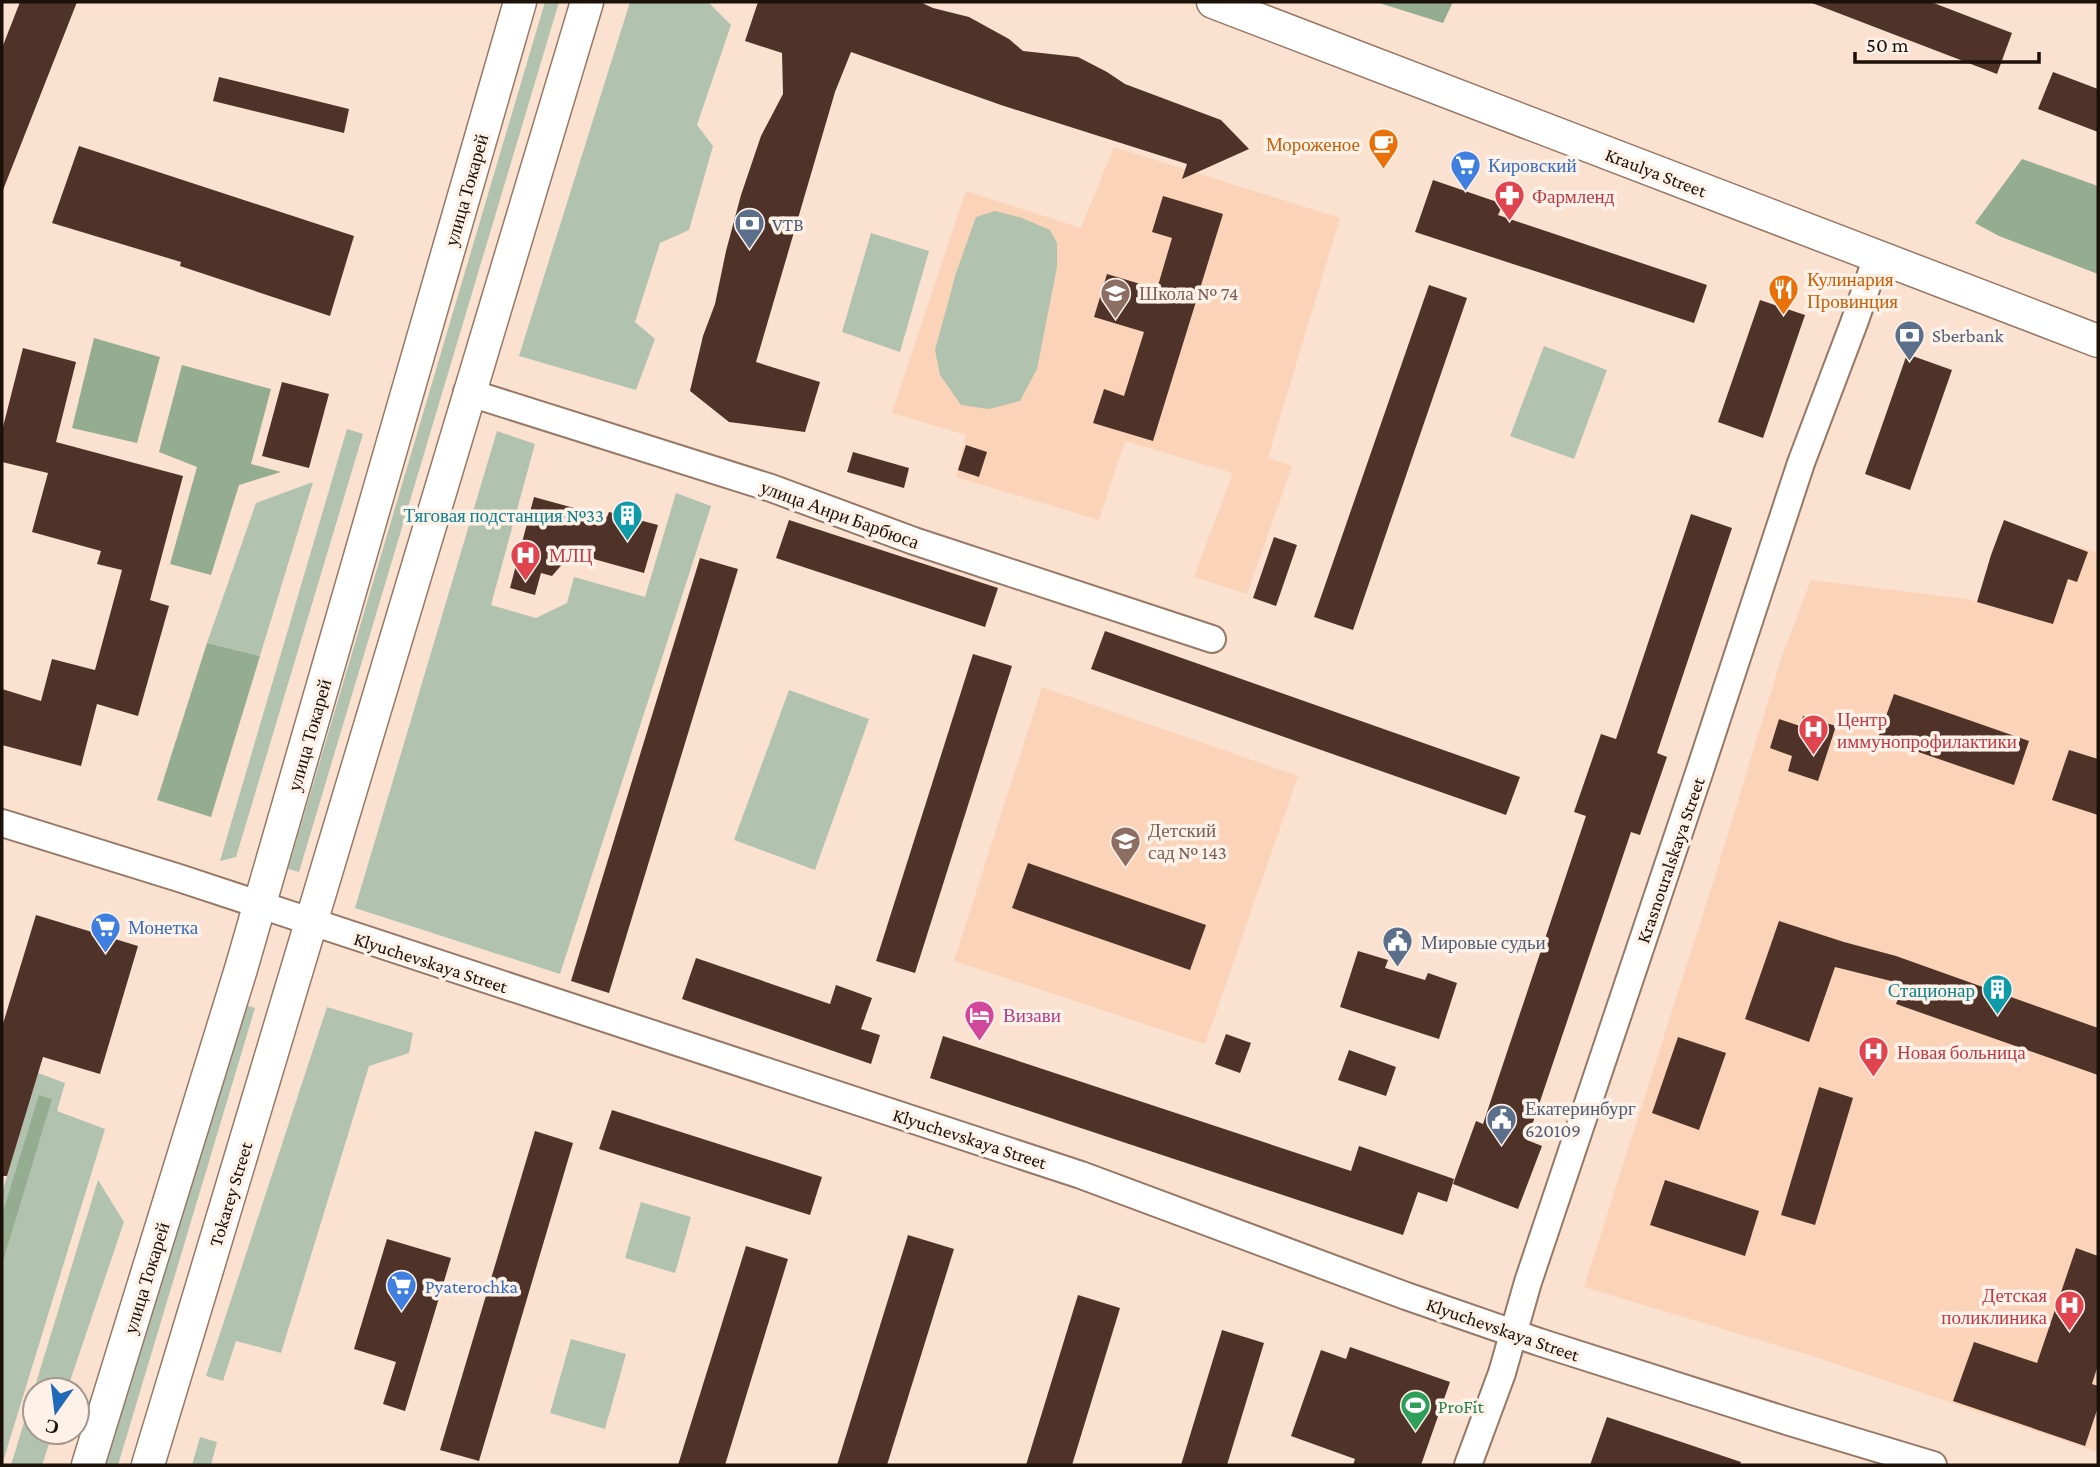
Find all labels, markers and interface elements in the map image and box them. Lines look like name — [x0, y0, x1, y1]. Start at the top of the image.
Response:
scale bar — [1855, 21, 2039, 65]
text: 50 m — [1866, 33, 1909, 57]
cafe icon: Мороженое — [1366, 127, 1400, 171]
street label: улица Токарей — [440, 132, 493, 249]
place label: Мороженое — [1266, 134, 1360, 155]
street label: Kraulya Street — [1602, 144, 1710, 202]
supermarket icon: Кировский — [1448, 148, 1482, 192]
place label: Кировский — [1488, 155, 1577, 176]
pharmacy icon: Фармленд — [1492, 179, 1526, 223]
place label: Фармленд — [1532, 186, 1615, 207]
bank icon: VTB — [732, 207, 766, 251]
place label: VTB — [772, 214, 804, 235]
place label: Кулинария Провинция — [1807, 269, 1898, 312]
restaurant icon: Кулинария Провинция — [1767, 273, 1801, 317]
school or university icon: Школа № 74 — [1099, 276, 1133, 320]
place label: Школа № 74 — [1139, 283, 1238, 304]
bank icon: Sberbank — [1892, 318, 1926, 362]
place label: Sberbank — [1932, 325, 2004, 346]
street label: улица Анри Барбюса — [758, 476, 923, 553]
building icon: Тяговая подстанция №33 — [610, 498, 644, 542]
place label: Тяговая подстанция №33 — [404, 505, 604, 526]
hospital icon: МЛЦ — [509, 538, 543, 582]
place label: МЛЦ — [549, 545, 593, 566]
street label: улица Токарей — [283, 677, 336, 794]
place label: Центр иммунопрофилактики — [1837, 709, 2017, 752]
hospital icon: Центр иммунопрофилактики — [1797, 713, 1831, 757]
street label: Krasnouralskaya Street — [1632, 774, 1709, 946]
place label: Детский сад № 143 — [1148, 820, 1227, 863]
school or university icon: Детский сад № 143 — [1108, 824, 1142, 868]
supermarket icon: Монетка — [88, 910, 122, 954]
place label: Монетка — [128, 917, 199, 938]
public building icon: Мировые судьи — [1381, 925, 1415, 969]
street label: Klyuchevskaya Street — [351, 928, 511, 997]
place label: Мировые судьи — [1421, 932, 1546, 953]
building icon: Стационар — [1981, 973, 2015, 1017]
place label: Стационар — [1888, 980, 1975, 1001]
hotel icon: Визави — [963, 998, 997, 1042]
place label: Визави — [1003, 1005, 1061, 1026]
hospital icon: Новая больница — [1857, 1035, 1891, 1079]
place label: Новая больница — [1897, 1042, 2026, 1063]
place label: Екатеринбург 620109 — [1525, 1098, 1636, 1141]
public building icon: Екатеринбург 620109 — [1485, 1102, 1519, 1146]
street label: Klyuchevskaya Street — [890, 1104, 1050, 1173]
street label: Tokarey Street — [205, 1139, 257, 1249]
street label: улица Токарей — [120, 1220, 173, 1337]
supermarket icon: Pyaterochka — [385, 1269, 419, 1313]
place label: Pyaterochka — [425, 1276, 518, 1297]
place label: Детская поликлиника — [1941, 1285, 2048, 1328]
hospital icon: Детская поликлиника — [2053, 1289, 2087, 1333]
street label: Klyuchevskaya Street — [1424, 1293, 1583, 1366]
north arrow — [21, 1376, 91, 1446]
sports icon: ProFit — [1398, 1389, 1432, 1433]
place label: ProFit — [1438, 1396, 1485, 1417]
text: С — [43, 1415, 61, 1439]

